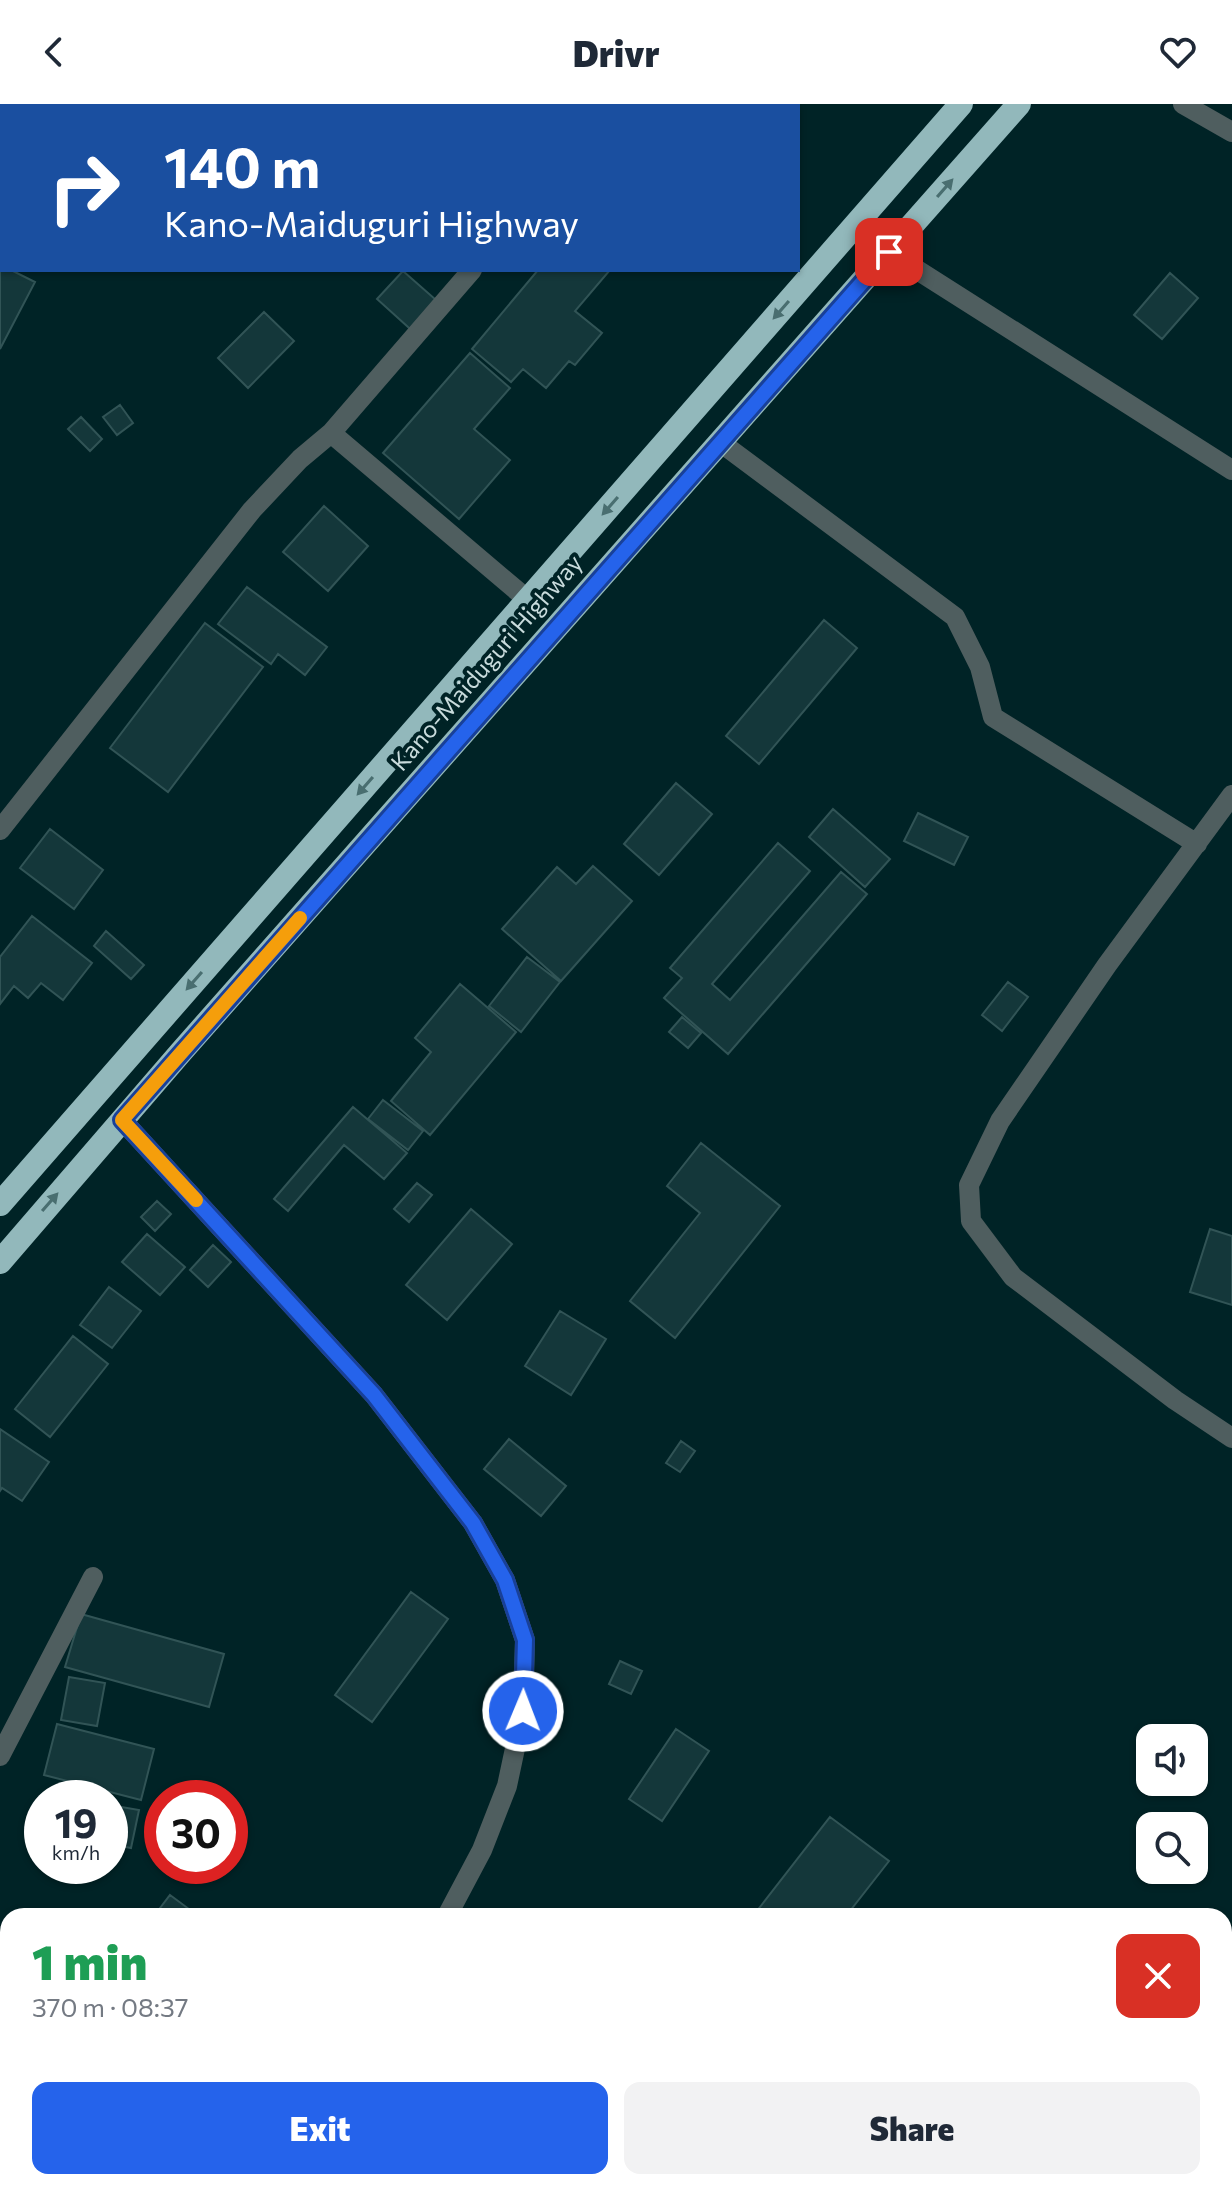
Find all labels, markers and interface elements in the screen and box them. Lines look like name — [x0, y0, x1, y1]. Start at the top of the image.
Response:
icon: back — [32, 30, 76, 74]
text: Drivr — [572, 30, 660, 74]
icon: heart — [1156, 30, 1200, 74]
text: 140 m — [164, 131, 320, 200]
icon: right — [32, 136, 136, 240]
one-way arrow — [935, 179, 953, 198]
text: Kano-Maiduguri Highway — [164, 200, 579, 244]
pin — [855, 218, 923, 286]
icon: arrive — [867, 230, 911, 274]
one-way arrow — [773, 300, 790, 320]
one-way arrow — [602, 495, 619, 515]
street label: Kano-Maiduguri Highway — [384, 548, 588, 776]
one-way arrow — [357, 775, 374, 795]
one-way arrow — [185, 972, 203, 991]
one-way arrow — [41, 1192, 58, 1212]
position arrow — [481, 1669, 565, 1753]
map controls — [1136, 1724, 1208, 1884]
button: sound — [1136, 1724, 1208, 1796]
speed limit sign: 30 — [144, 1780, 248, 1884]
text: 19 — [55, 1797, 97, 1846]
button: search — [1136, 1812, 1208, 1884]
text: km/h — [52, 1840, 100, 1864]
text: 1 min — [32, 1931, 147, 1990]
button: close — [1116, 1934, 1200, 2018]
text: 370 m · 08:37 — [32, 1991, 188, 2022]
button: Exit — [32, 2082, 608, 2174]
button: Share — [624, 2082, 1200, 2174]

